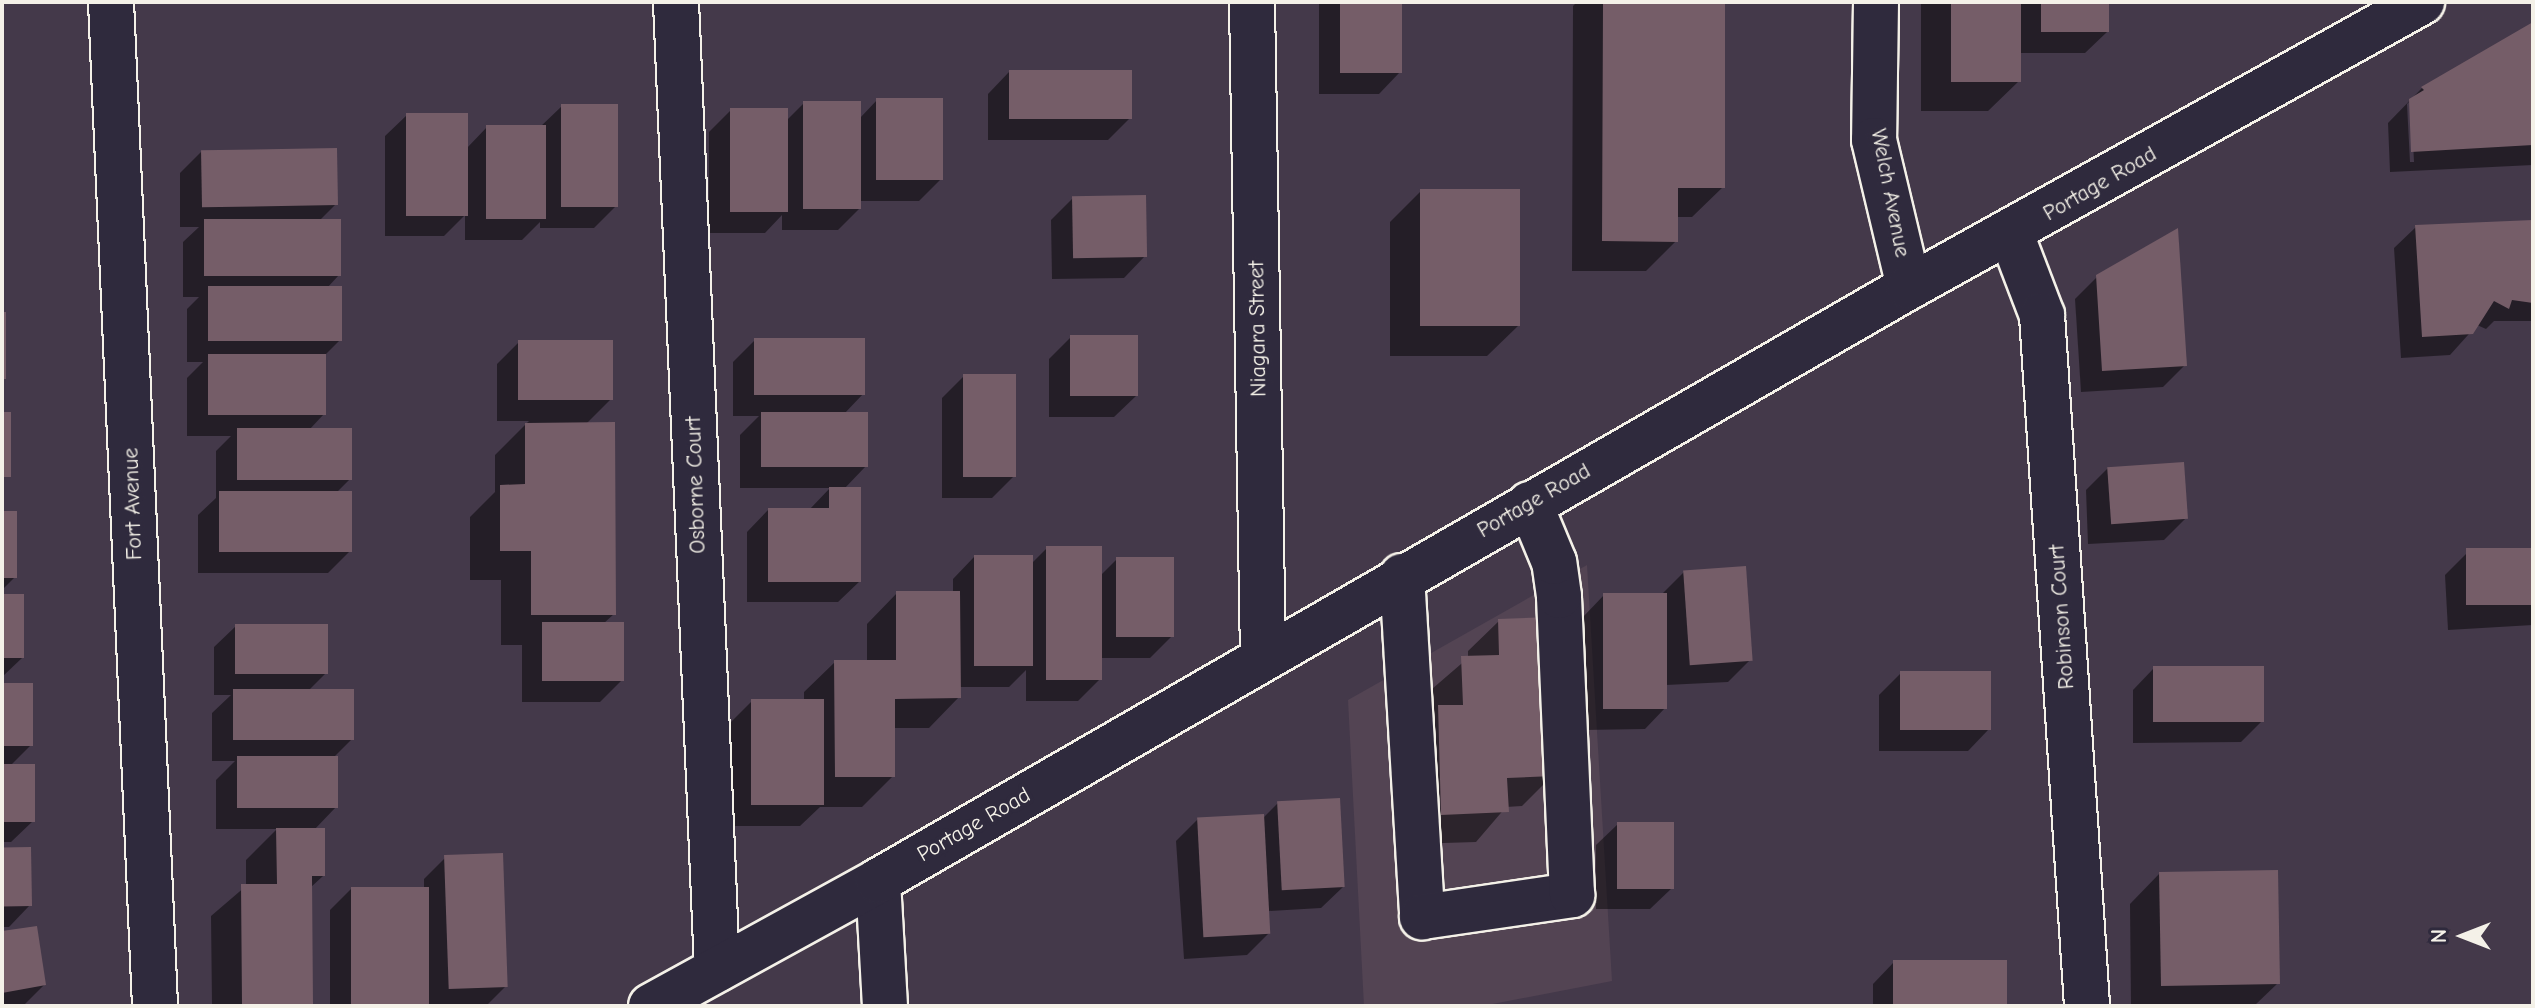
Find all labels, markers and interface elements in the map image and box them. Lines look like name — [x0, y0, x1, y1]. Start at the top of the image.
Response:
street label: Welch Avenue — [1865, 127, 1915, 259]
street label: Portage Road — [2039, 141, 2161, 227]
street label: Niagara Street — [1244, 261, 1272, 397]
street label: Osborne Court — [680, 416, 712, 554]
street label: Fort Avenue — [118, 447, 148, 561]
street label: Portage Road — [1473, 458, 1595, 544]
street label: Robinson Court — [2044, 544, 2080, 690]
street label: Portage Road — [913, 782, 1035, 868]
north arrow — [2423, 896, 2503, 976]
text: N — [2426, 929, 2452, 943]

